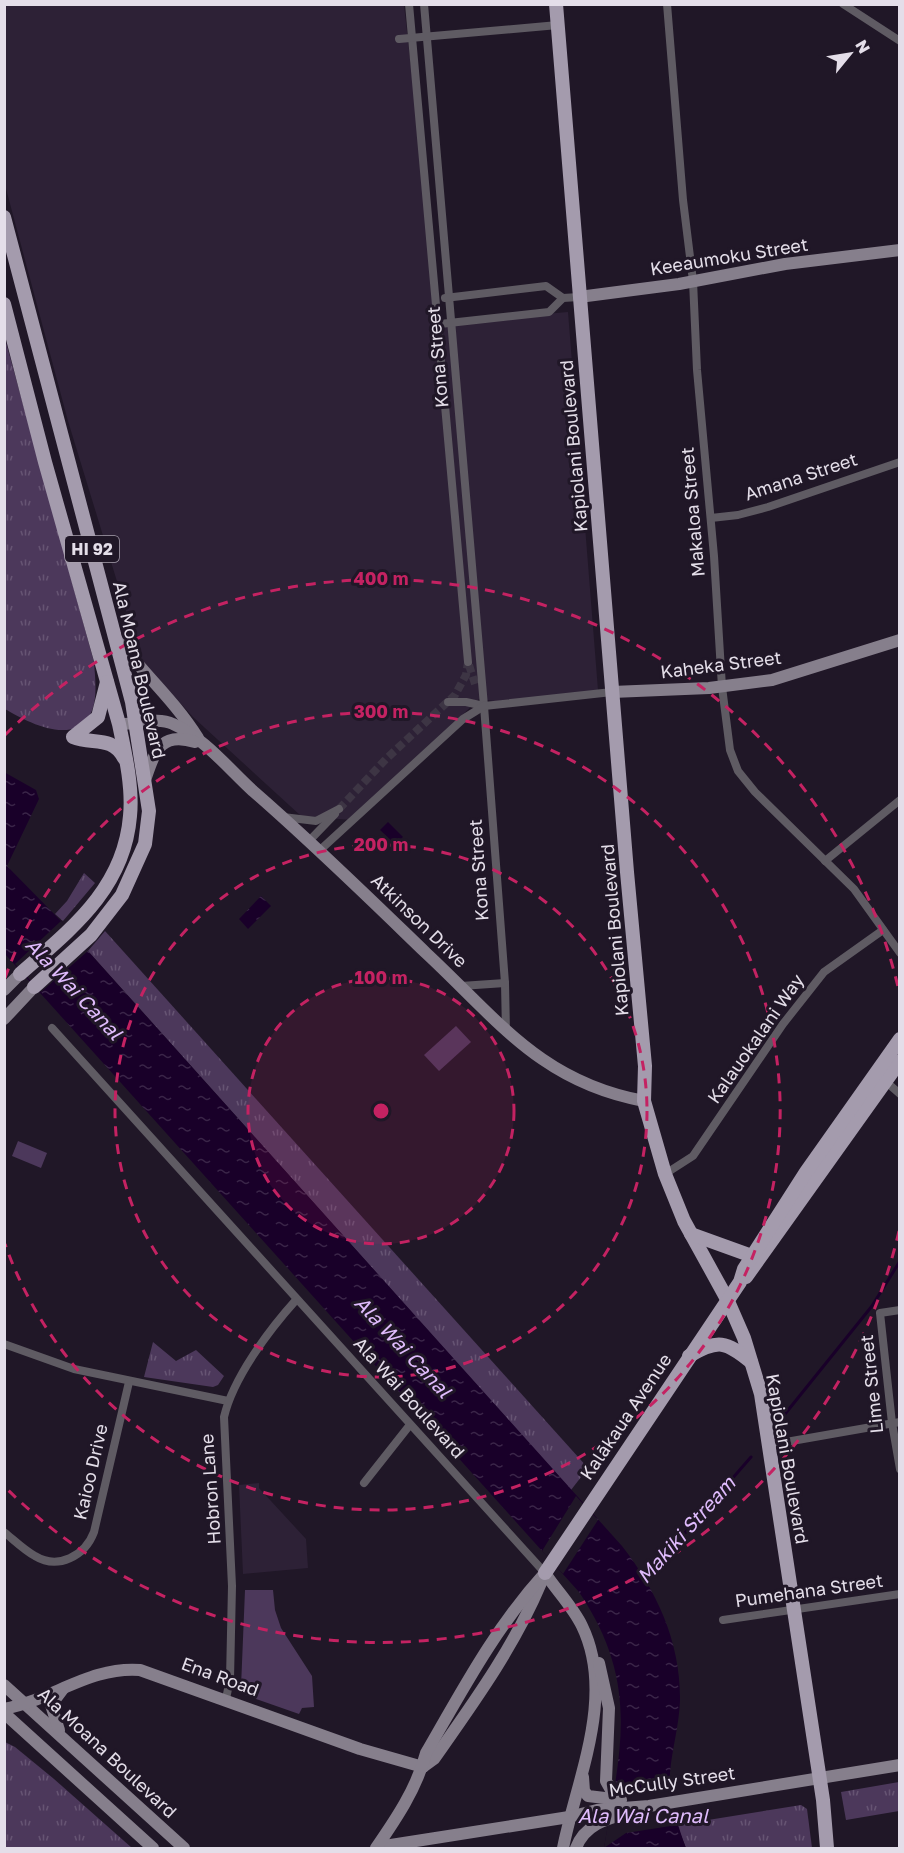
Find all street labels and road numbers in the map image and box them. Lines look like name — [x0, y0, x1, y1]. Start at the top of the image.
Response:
street label: Keeaumoku Street — [648, 233, 809, 279]
street label: Kona Street — [422, 305, 452, 409]
street label: Kapiolani Boulevard — [555, 359, 591, 533]
street label: Makaloa Street — [675, 446, 709, 578]
street label: Amana Street — [742, 447, 860, 505]
road number: HI 92 — [65, 536, 119, 562]
street label: Ala Moana Boulevard — [109, 579, 171, 761]
street label: Kaheka Street — [659, 646, 783, 682]
street label: Kona Street — [463, 818, 493, 922]
street label: Kapiolani Boulevard — [596, 843, 632, 1017]
street label: Atkinson Drive — [367, 869, 472, 972]
street label: Kalauokalani Way — [702, 969, 808, 1107]
street label: Ala Wai Boulevard — [350, 1332, 470, 1462]
street label: Lime Street — [855, 1334, 887, 1435]
street label: Kalākaua Avenue — [575, 1349, 676, 1484]
street label: Kapiolani Boulevard — [762, 1372, 814, 1546]
street label: Kaioo Drive — [68, 1422, 112, 1522]
street label: Hobron Lane — [195, 1433, 225, 1545]
street label: Pumehana Street — [733, 1569, 884, 1611]
street label: Ena Road — [179, 1652, 262, 1700]
street label: Ala Moana Boulevard — [34, 1682, 182, 1822]
street label: McCully Street — [607, 1761, 736, 1801]

